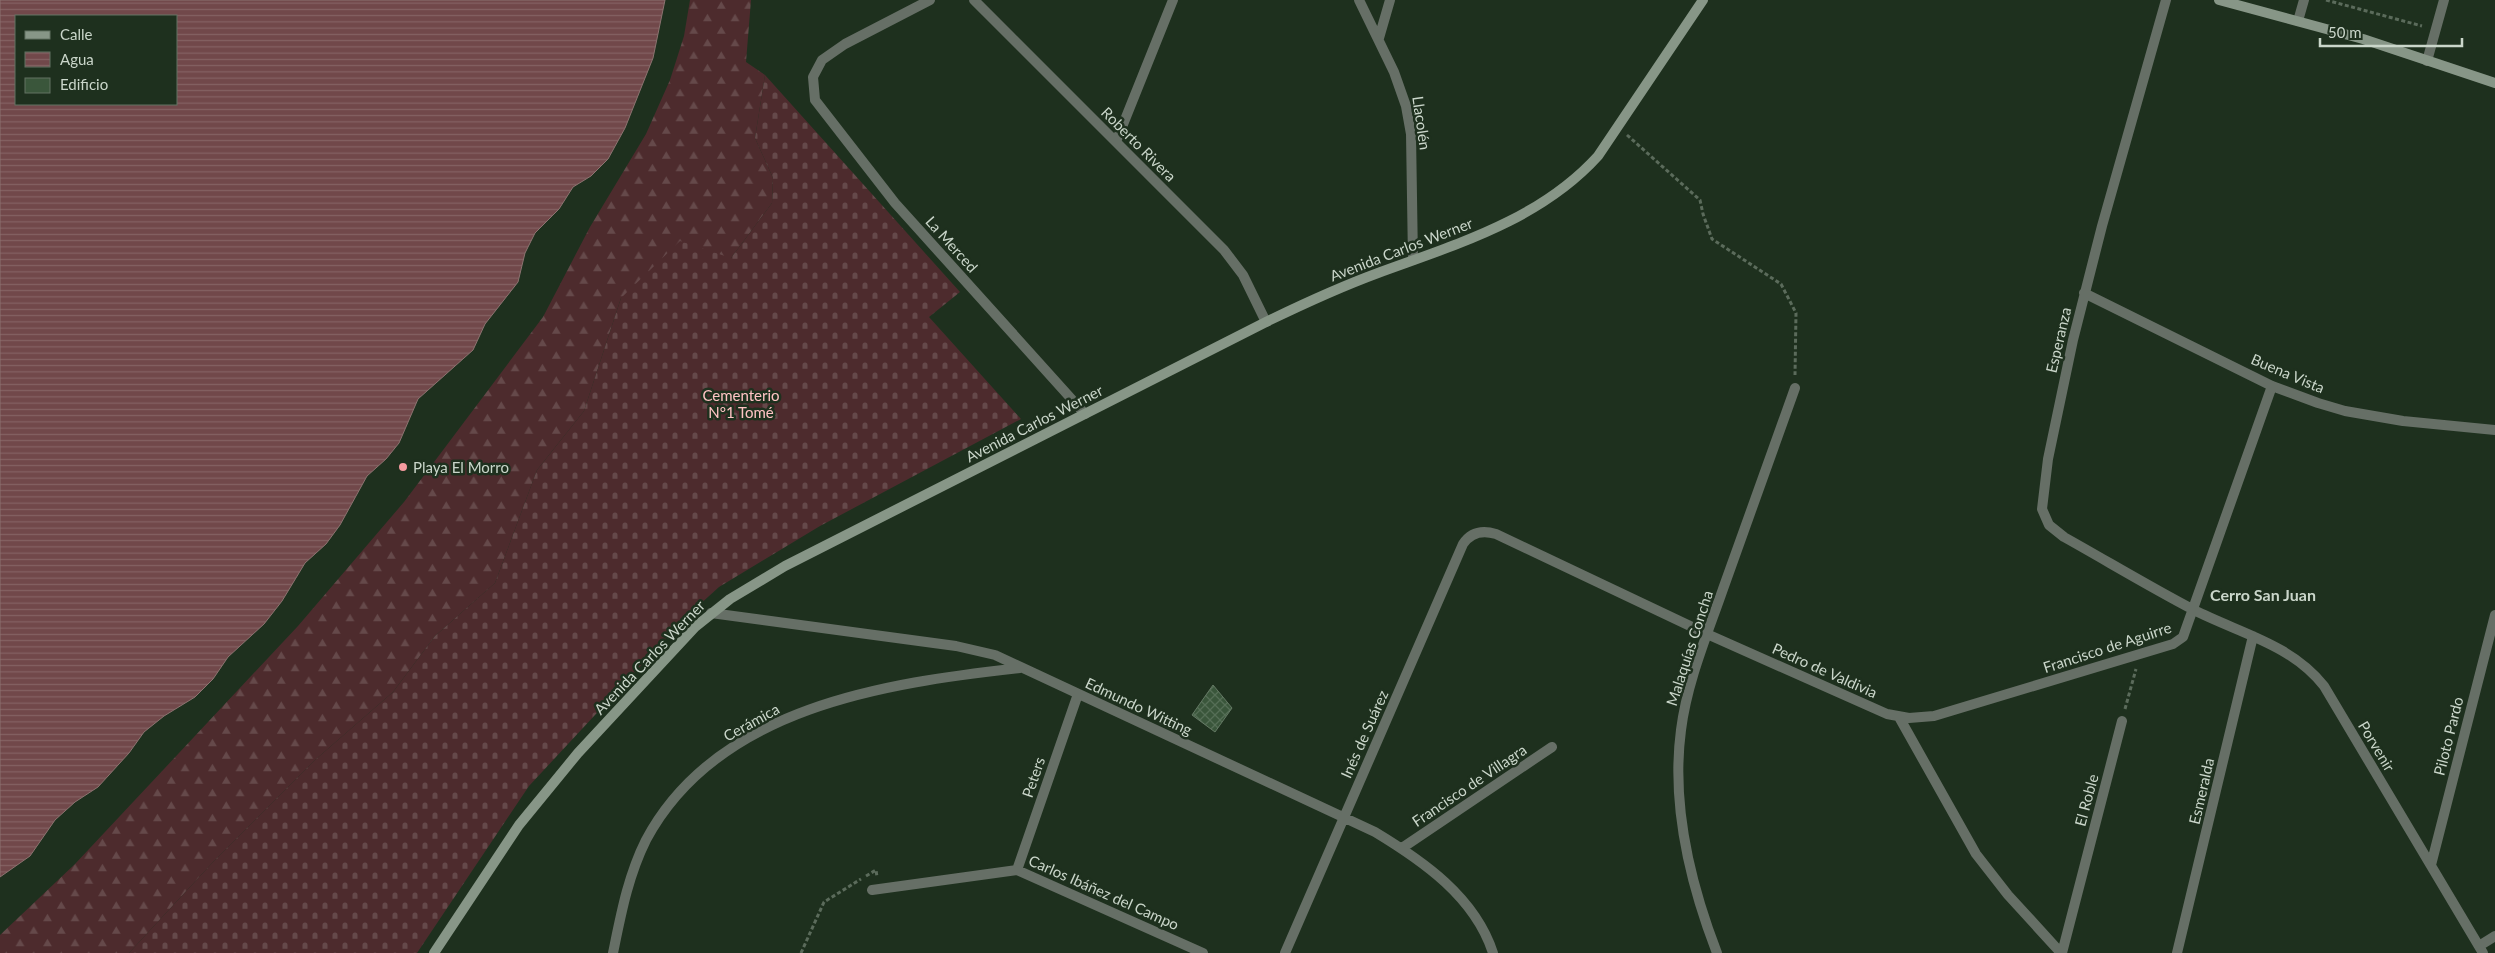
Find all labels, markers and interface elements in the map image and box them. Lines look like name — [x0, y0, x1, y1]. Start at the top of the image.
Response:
legend — [15, 15, 178, 105]
scale bar — [2320, 15, 2462, 47]
text: 50 m — [2328, 23, 2362, 41]
text: Calle — [60, 25, 93, 43]
text: Agua — [60, 50, 94, 68]
text: Edificio — [60, 75, 108, 93]
street label: Llacolén — [1409, 95, 1435, 151]
street label: Roberto Rivera — [1098, 103, 1180, 185]
street label: La Merced — [922, 212, 982, 276]
street label: Avenida Carlos Werner — [1327, 213, 1475, 285]
street label: Esperanza — [2042, 305, 2074, 375]
street label: Buena Vista — [2249, 349, 2327, 397]
street label: Avenida Carlos Werner — [962, 380, 1106, 465]
park label: Cementerio N°1 Tomé — [702, 386, 780, 421]
place label: Playa El Morro — [413, 458, 509, 476]
marker: Playa El Morro — [397, 461, 409, 473]
district label: Cerro San Juan — [2210, 585, 2316, 604]
street label: Malaquías Concha — [1662, 588, 1716, 708]
street label: Avenida Carlos Werner — [590, 596, 708, 718]
street label: Francisco de Aguirre — [2041, 618, 2173, 676]
street label: Pedro de Valdivia — [1770, 639, 1880, 701]
street label: Edmundo Witting — [1083, 673, 1195, 739]
street label: Inés de Suárez — [1337, 687, 1392, 781]
street label: Piloto Pardo — [2430, 695, 2466, 777]
street label: Cerámica — [720, 699, 782, 745]
street label: Porvenir — [2355, 718, 2399, 775]
street label: Francisco de Villagra — [1408, 740, 1530, 830]
street label: Peters — [1018, 754, 1048, 800]
street label: Esmeralda — [2185, 756, 2217, 826]
street label: El Roble — [2070, 772, 2102, 828]
street label: Carlos Ibáñez del Campo — [1026, 851, 1182, 933]

